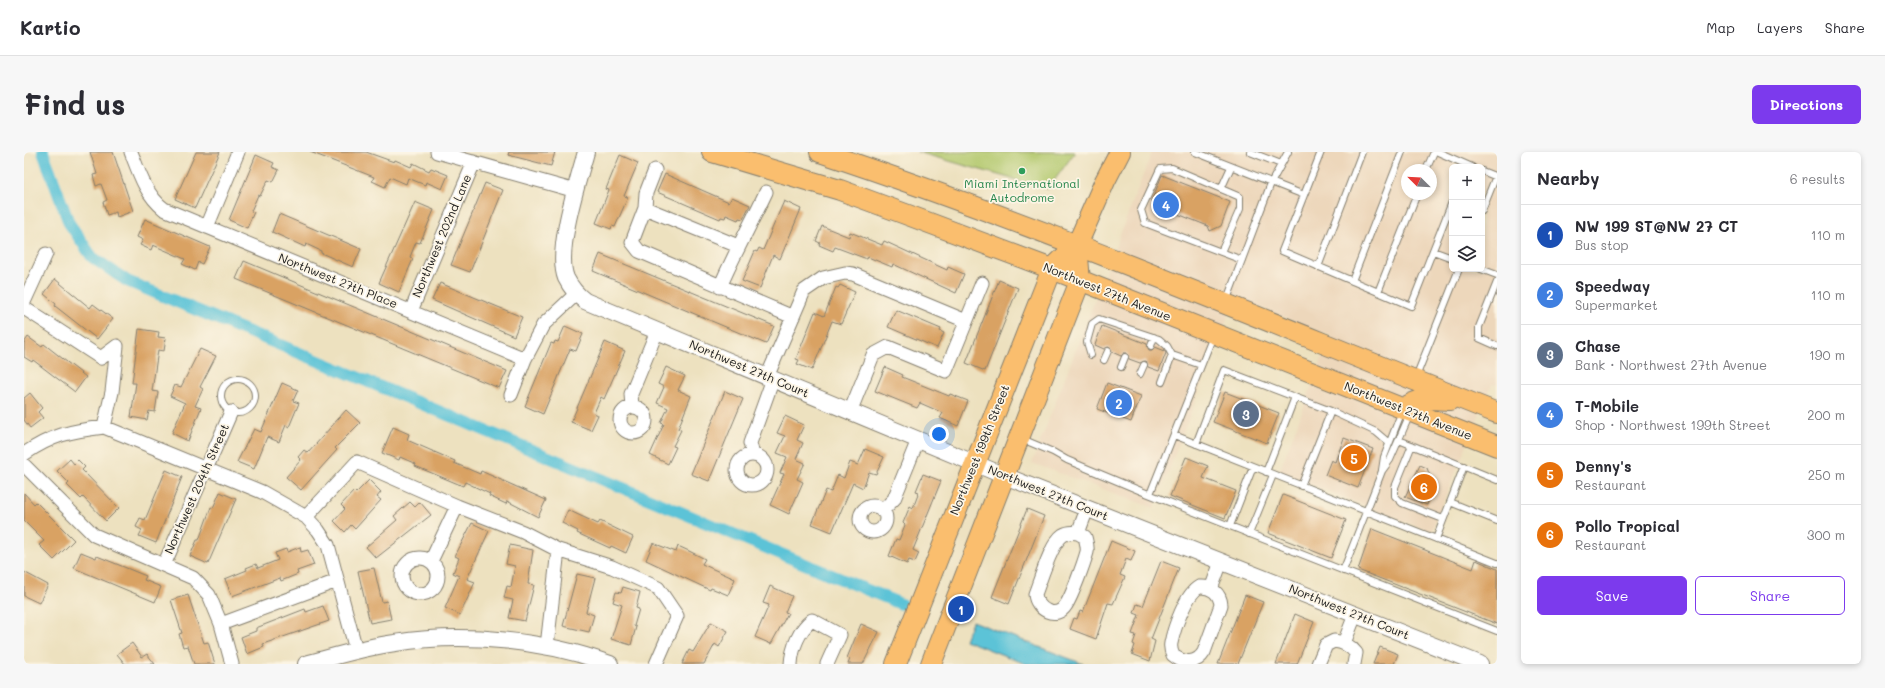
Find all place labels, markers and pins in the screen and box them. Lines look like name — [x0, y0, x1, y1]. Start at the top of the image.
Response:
marker: Miami International Autodrome — [1017, 166, 1027, 176]
place label: Miami International Autodrome — [964, 175, 1080, 205]
pin: 4 — [1153, 190, 1179, 220]
pin: 2 — [1106, 388, 1132, 418]
pin: 3 — [1233, 399, 1259, 429]
pin: 5 — [1341, 443, 1367, 473]
pin: 6 — [1411, 472, 1437, 502]
pin: 1 — [948, 594, 974, 624]

